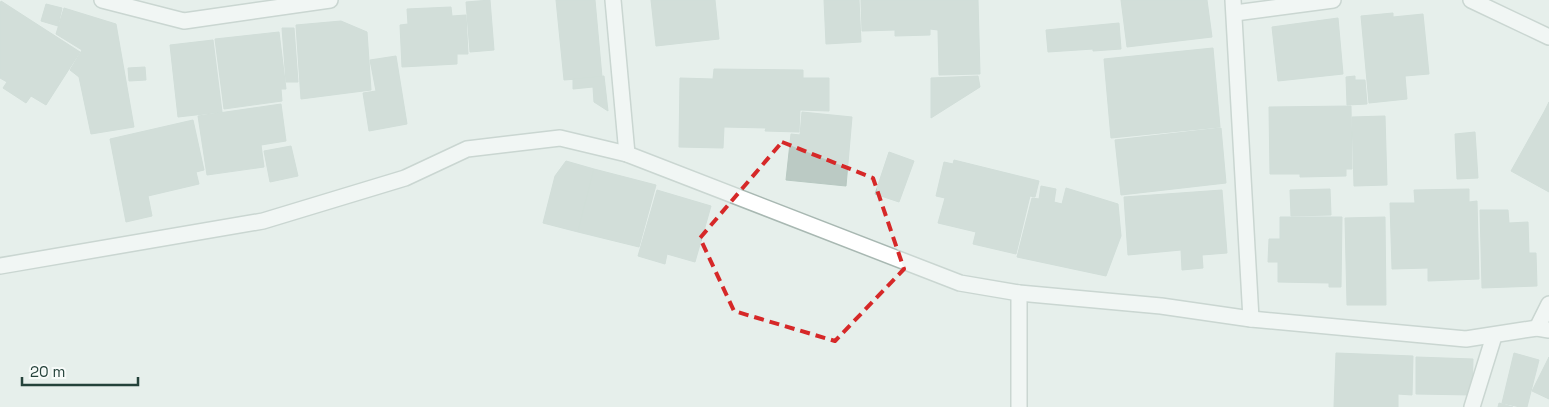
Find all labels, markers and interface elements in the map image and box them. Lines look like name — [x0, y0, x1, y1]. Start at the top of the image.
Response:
scale bar — [22, 354, 139, 386]
text: 20 m — [30, 362, 65, 381]

